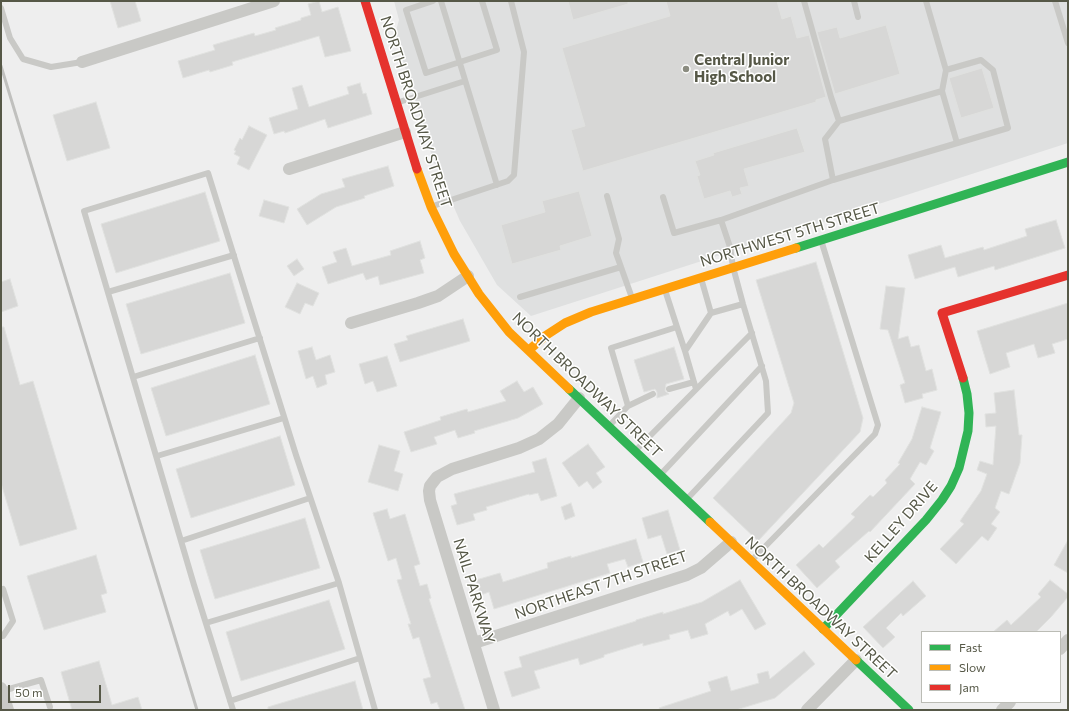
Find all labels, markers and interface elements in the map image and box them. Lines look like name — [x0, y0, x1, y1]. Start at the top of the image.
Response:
street label: NORTH BROADWAY STREET — [376, 14, 456, 210]
place label: Central Junior High School — [694, 51, 789, 86]
marker: Central Junior High School — [681, 64, 691, 74]
street label: NORTHWEST 5TH STREET — [698, 199, 882, 271]
street label: NORTH BROADWAY STREET — [508, 309, 666, 461]
street label: KELLEY DRIVE — [861, 478, 941, 566]
street label: NORTH BROADWAY STREET — [741, 533, 901, 683]
street label: NAIL PARKWAY — [449, 536, 499, 646]
street label: NORTHEAST 7TH STREET — [512, 547, 690, 623]
legend — [921, 631, 1061, 703]
text: Fast — [959, 640, 982, 654]
text: Slow — [959, 660, 986, 674]
scale bar — [10, 677, 103, 703]
text: Jam — [959, 680, 979, 694]
text: 50 m — [15, 685, 43, 699]

